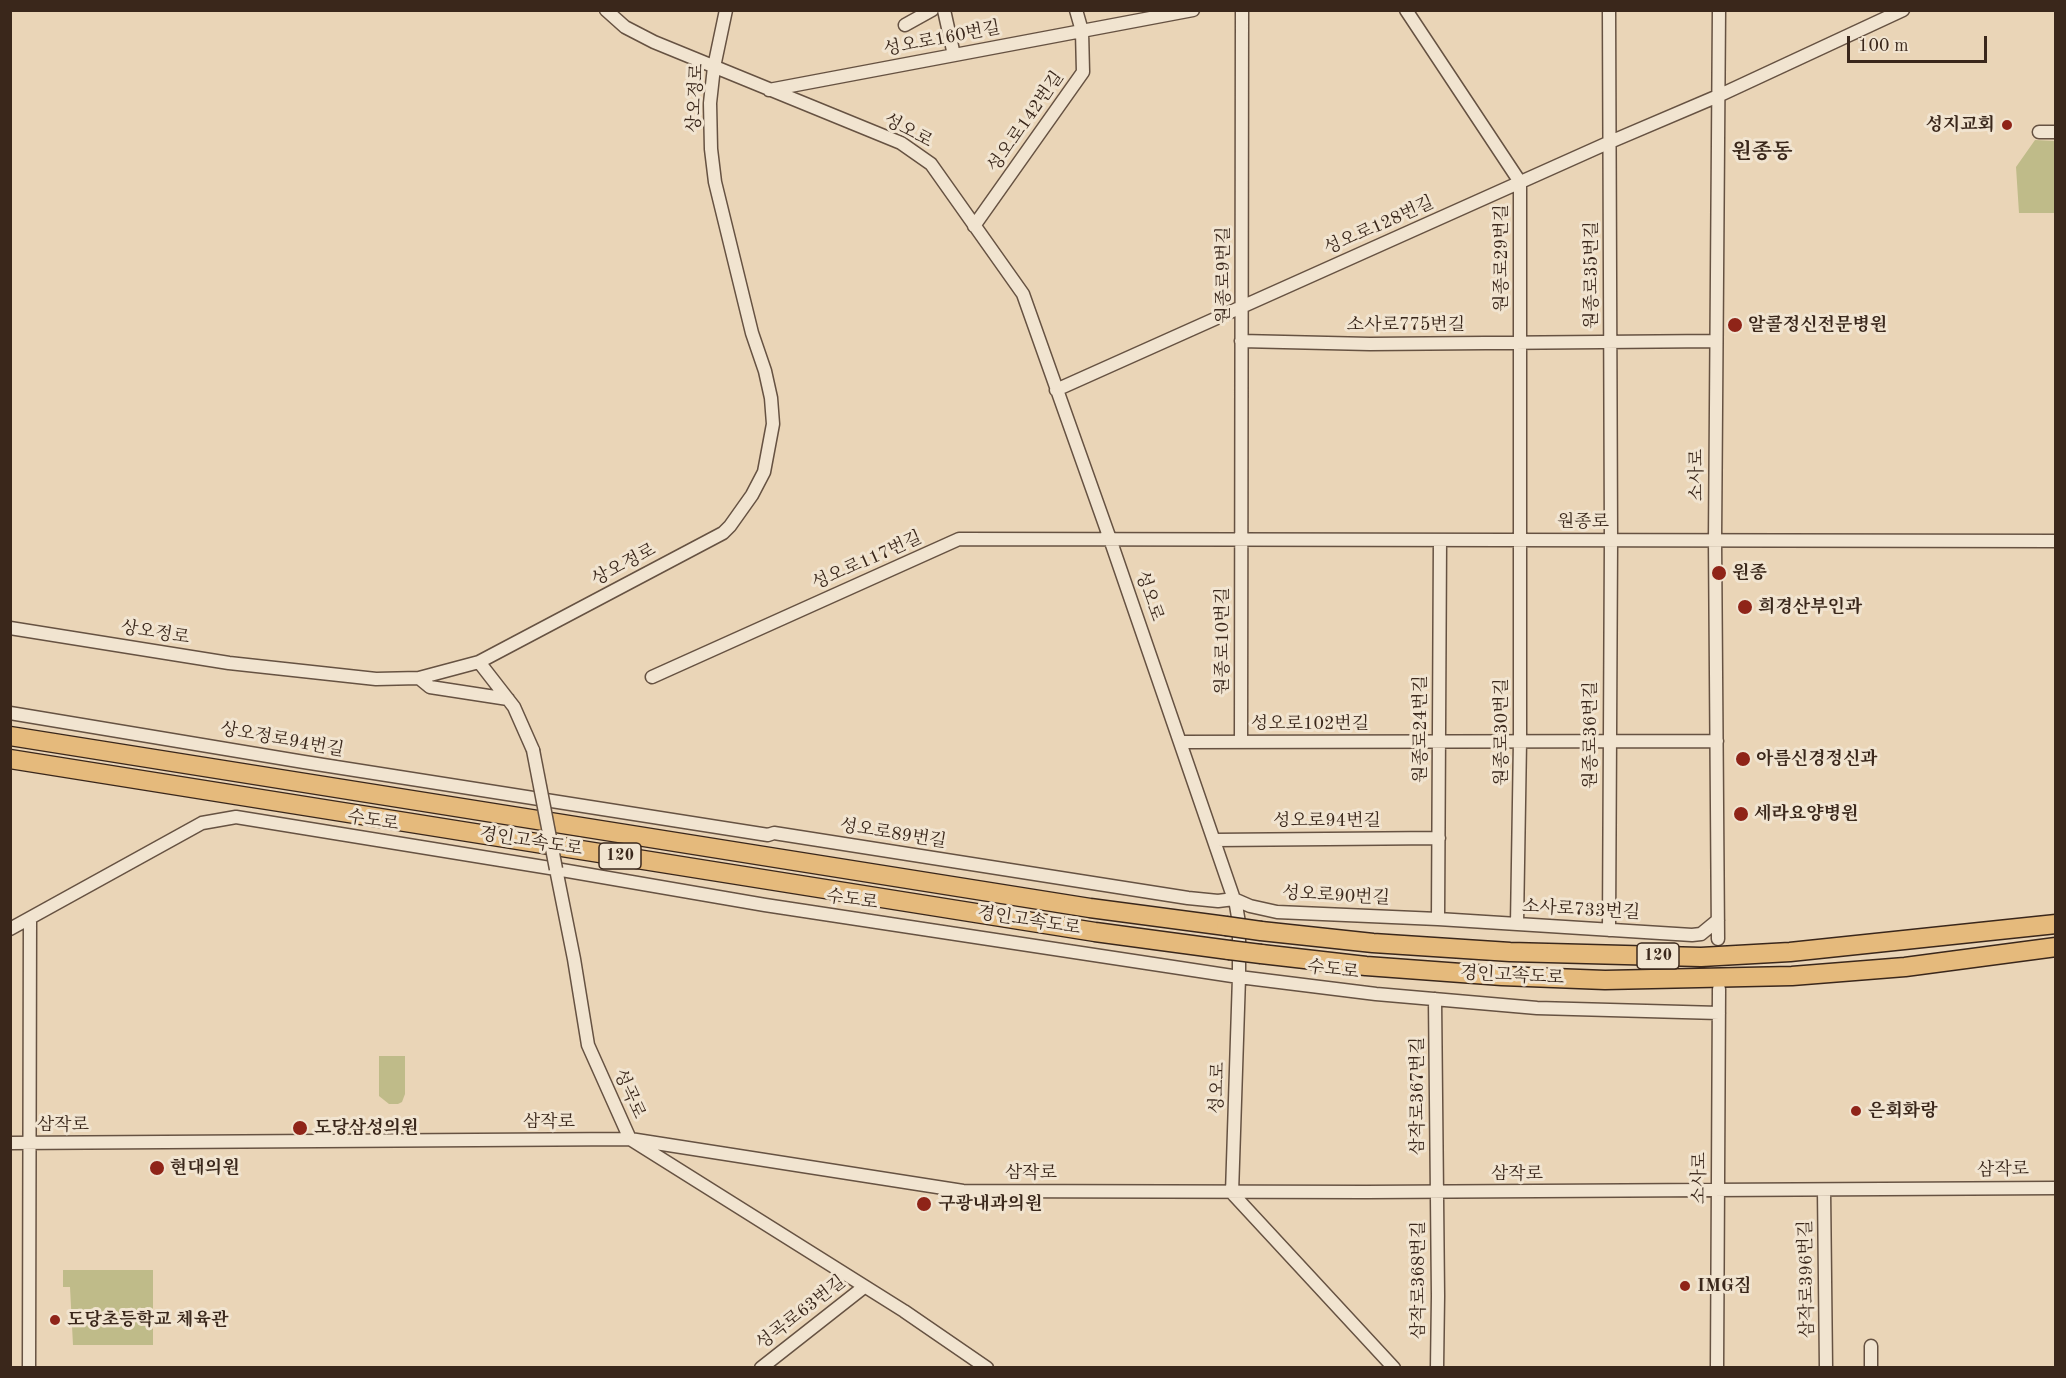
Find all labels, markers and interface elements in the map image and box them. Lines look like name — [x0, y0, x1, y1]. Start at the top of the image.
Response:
street label: 성오로160번길 — [882, 17, 1002, 61]
scale bar — [1850, 24, 1990, 62]
text: 100 m — [1858, 37, 1909, 55]
street label: 상오정로 — [683, 63, 709, 133]
street label: 성오로142번길 — [983, 67, 1069, 177]
street label: 성오로 — [880, 109, 936, 153]
place label: 성지교회 — [1925, 114, 1995, 136]
marker: 성지교회 — [2000, 118, 2014, 132]
district label: 원종동 — [1732, 139, 1792, 165]
street label: 성오로128번길 — [1321, 192, 1437, 260]
street label: 원종로29번길 — [1491, 204, 1513, 312]
street label: 원종로35번길 — [1581, 221, 1603, 329]
street label: 원종로9번길 — [1213, 226, 1235, 324]
street label: 소사로775번길 — [1347, 314, 1465, 336]
place label: 알콜정신전문병원 — [1748, 314, 1887, 336]
marker: 알콜정신전문병원 — [1726, 316, 1744, 334]
street label: 소사로 — [1686, 449, 1708, 501]
street label: 원종로 — [1557, 511, 1609, 533]
street label: 성오로117번길 — [809, 527, 925, 595]
street label: 상오정로 — [588, 539, 660, 591]
place label: 원종 — [1732, 562, 1767, 584]
marker: 원종 — [1710, 564, 1728, 582]
street label: 성오로 — [1130, 568, 1168, 624]
street label: 원종로10번길 — [1212, 587, 1234, 695]
place label: 희경산부인과 — [1758, 596, 1862, 618]
marker: 희경산부인과 — [1736, 598, 1754, 616]
street label: 상오정로 — [119, 617, 191, 649]
street label: 원종로24번길 — [1410, 675, 1432, 783]
street label: 원종로30번길 — [1491, 678, 1513, 786]
street label: 원종로36번길 — [1580, 681, 1602, 789]
street label: 성오로102번길 — [1251, 713, 1369, 735]
street label: 상오정로94번길 — [218, 718, 346, 762]
place label: 아름신경정신과 — [1756, 748, 1878, 770]
marker: 아름신경정신과 — [1734, 750, 1752, 768]
place label: 세라요양병원 — [1754, 803, 1858, 825]
marker: 세라요양병원 — [1732, 805, 1750, 823]
street label: 수도로 — [346, 806, 400, 836]
street label: 성오로94번길 — [1273, 810, 1381, 832]
street label: 성오로89번길 — [838, 815, 948, 853]
street label: 경인고속도로 — [478, 823, 584, 861]
road number: 120 — [599, 843, 641, 869]
street label: 성오로90번길 — [1282, 882, 1390, 910]
street label: 수도로 — [825, 886, 879, 914]
street label: 소사로733번길 — [1521, 896, 1641, 924]
street label: 경인고속도로 — [976, 902, 1082, 940]
road number: 120 — [1637, 943, 1679, 969]
street label: 수도로 — [1306, 956, 1360, 984]
street label: 경인고속도로 — [1459, 962, 1565, 990]
street label: 삼작로367번길 — [1407, 1037, 1429, 1155]
street label: 성오로 — [1206, 1062, 1230, 1114]
street label: 성곡로 — [609, 1066, 649, 1122]
place label: 은회화랑 — [1868, 1100, 1938, 1122]
marker: 은회화랑 — [1849, 1104, 1863, 1118]
street label: 삼작로 — [523, 1111, 575, 1133]
street label: 삼작로 — [37, 1114, 89, 1136]
place label: 도당삼성의원 — [314, 1117, 418, 1139]
marker: 도당삼성의원 — [291, 1119, 309, 1137]
street label: 소사로 — [1689, 1152, 1711, 1204]
place label: 현대의원 — [170, 1157, 240, 1179]
marker: 현대의원 — [148, 1159, 166, 1177]
street label: 삼작로 — [1977, 1159, 2029, 1181]
street label: 삼작로 — [1005, 1162, 1057, 1184]
street label: 삼작로 — [1491, 1163, 1543, 1185]
place label: 구광내과의원 — [938, 1193, 1042, 1215]
marker: 구광내과의원 — [915, 1195, 933, 1213]
street label: 삼작로396번길 — [1795, 1220, 1819, 1338]
street label: 삼작로368번길 — [1408, 1221, 1430, 1339]
street label: 성곡로63번길 — [752, 1271, 850, 1355]
place label: IMG짐 — [1697, 1275, 1751, 1297]
marker: IMG짐 — [1678, 1279, 1692, 1293]
place label: 도당초등학교 체육관 — [67, 1309, 229, 1331]
marker: 도당초등학교 체육관 — [48, 1313, 62, 1327]

